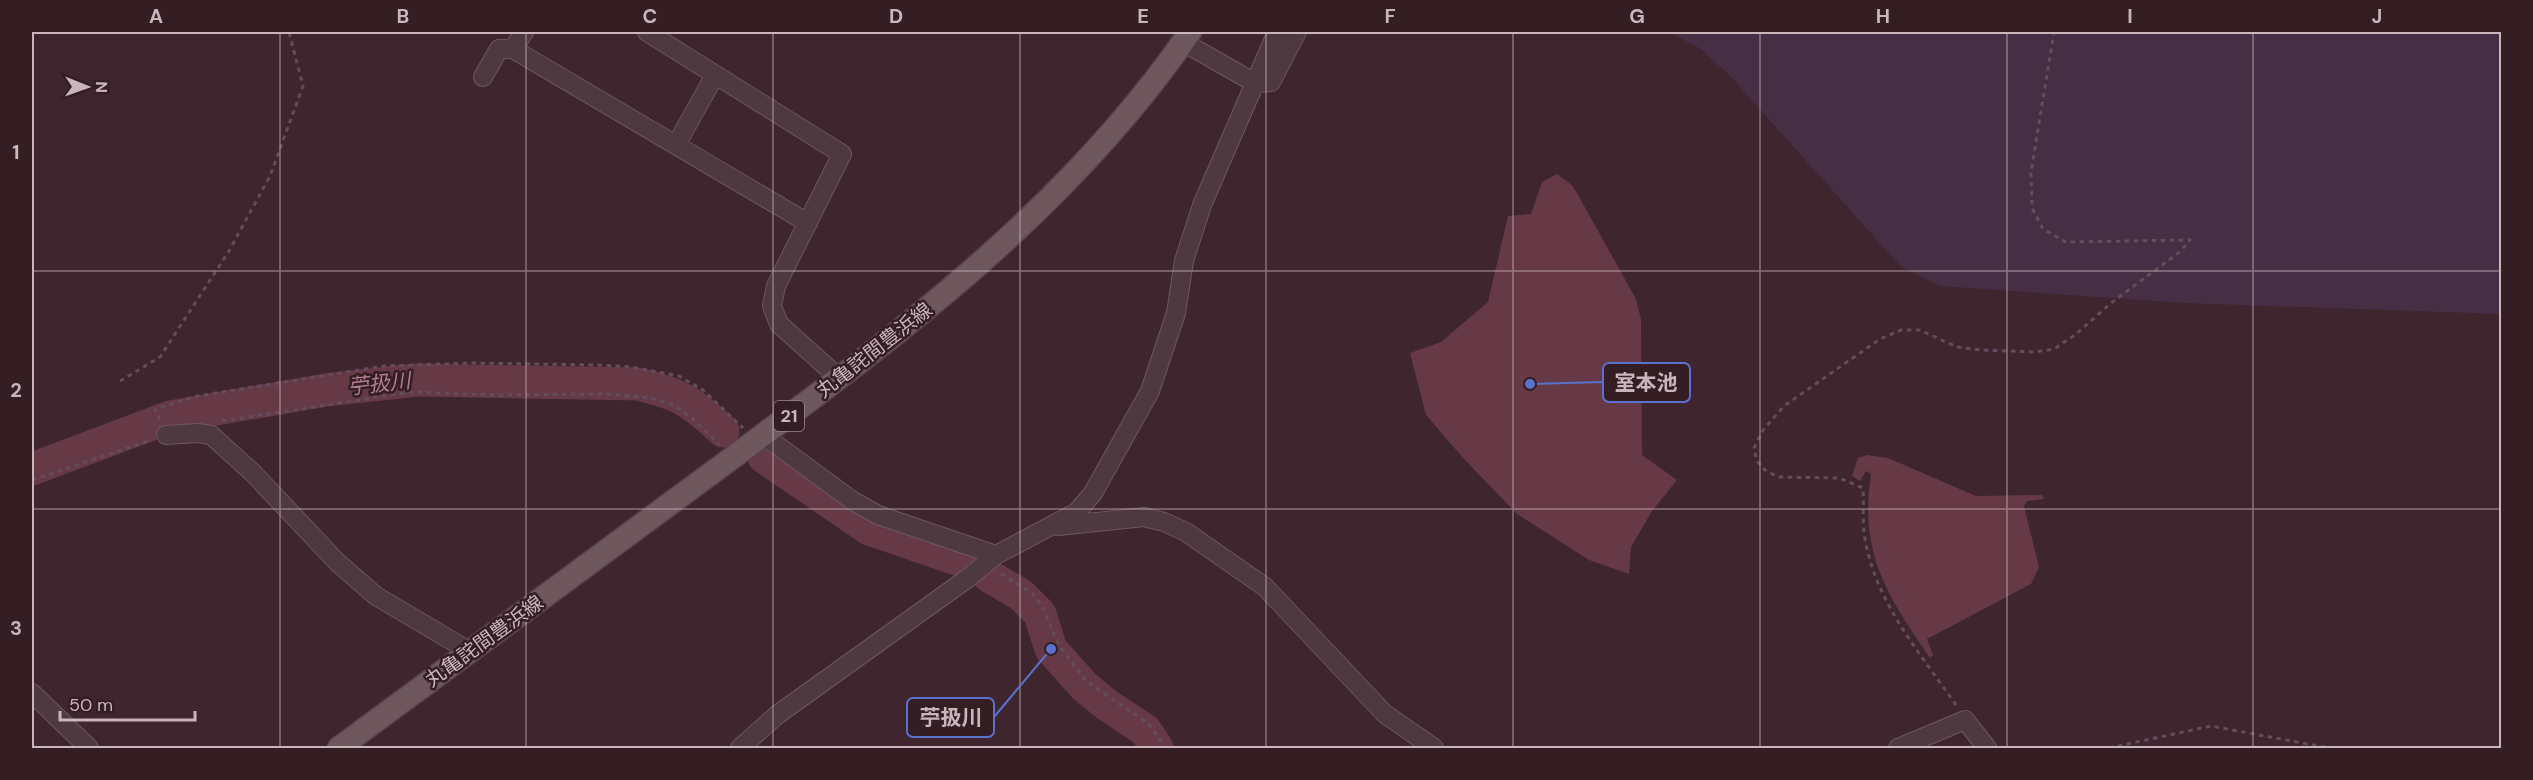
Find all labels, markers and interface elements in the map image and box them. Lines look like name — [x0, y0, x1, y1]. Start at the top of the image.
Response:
text: A — [149, 3, 163, 29]
text: B — [397, 3, 409, 29]
text: C — [643, 3, 657, 29]
text: D — [889, 3, 903, 29]
text: E — [1137, 3, 1149, 29]
text: F — [1384, 3, 1396, 29]
text: G — [1629, 3, 1645, 29]
text: H — [1876, 3, 1890, 29]
text: I — [2127, 3, 2133, 29]
text: J — [2372, 3, 2382, 29]
north arrow — [57, 57, 117, 117]
text: N — [91, 81, 112, 93]
text: 1 — [12, 139, 20, 165]
street label: 丸亀詫間豊浜線 — [811, 297, 937, 403]
callout: 室本池 — [1603, 363, 1690, 402]
water label: 苧扱川 — [346, 367, 414, 401]
text: 室本池 — [1615, 369, 1678, 397]
text: 2 — [10, 377, 22, 403]
road number: 21 — [774, 401, 804, 431]
street label: 丸亀詫間豊浜線 — [420, 589, 548, 693]
text: 3 — [10, 615, 22, 641]
scale bar — [60, 684, 195, 722]
text: 50 m — [69, 693, 113, 717]
callout: 苧扱川 — [907, 698, 994, 737]
text: 苧扱川 — [920, 704, 983, 732]

